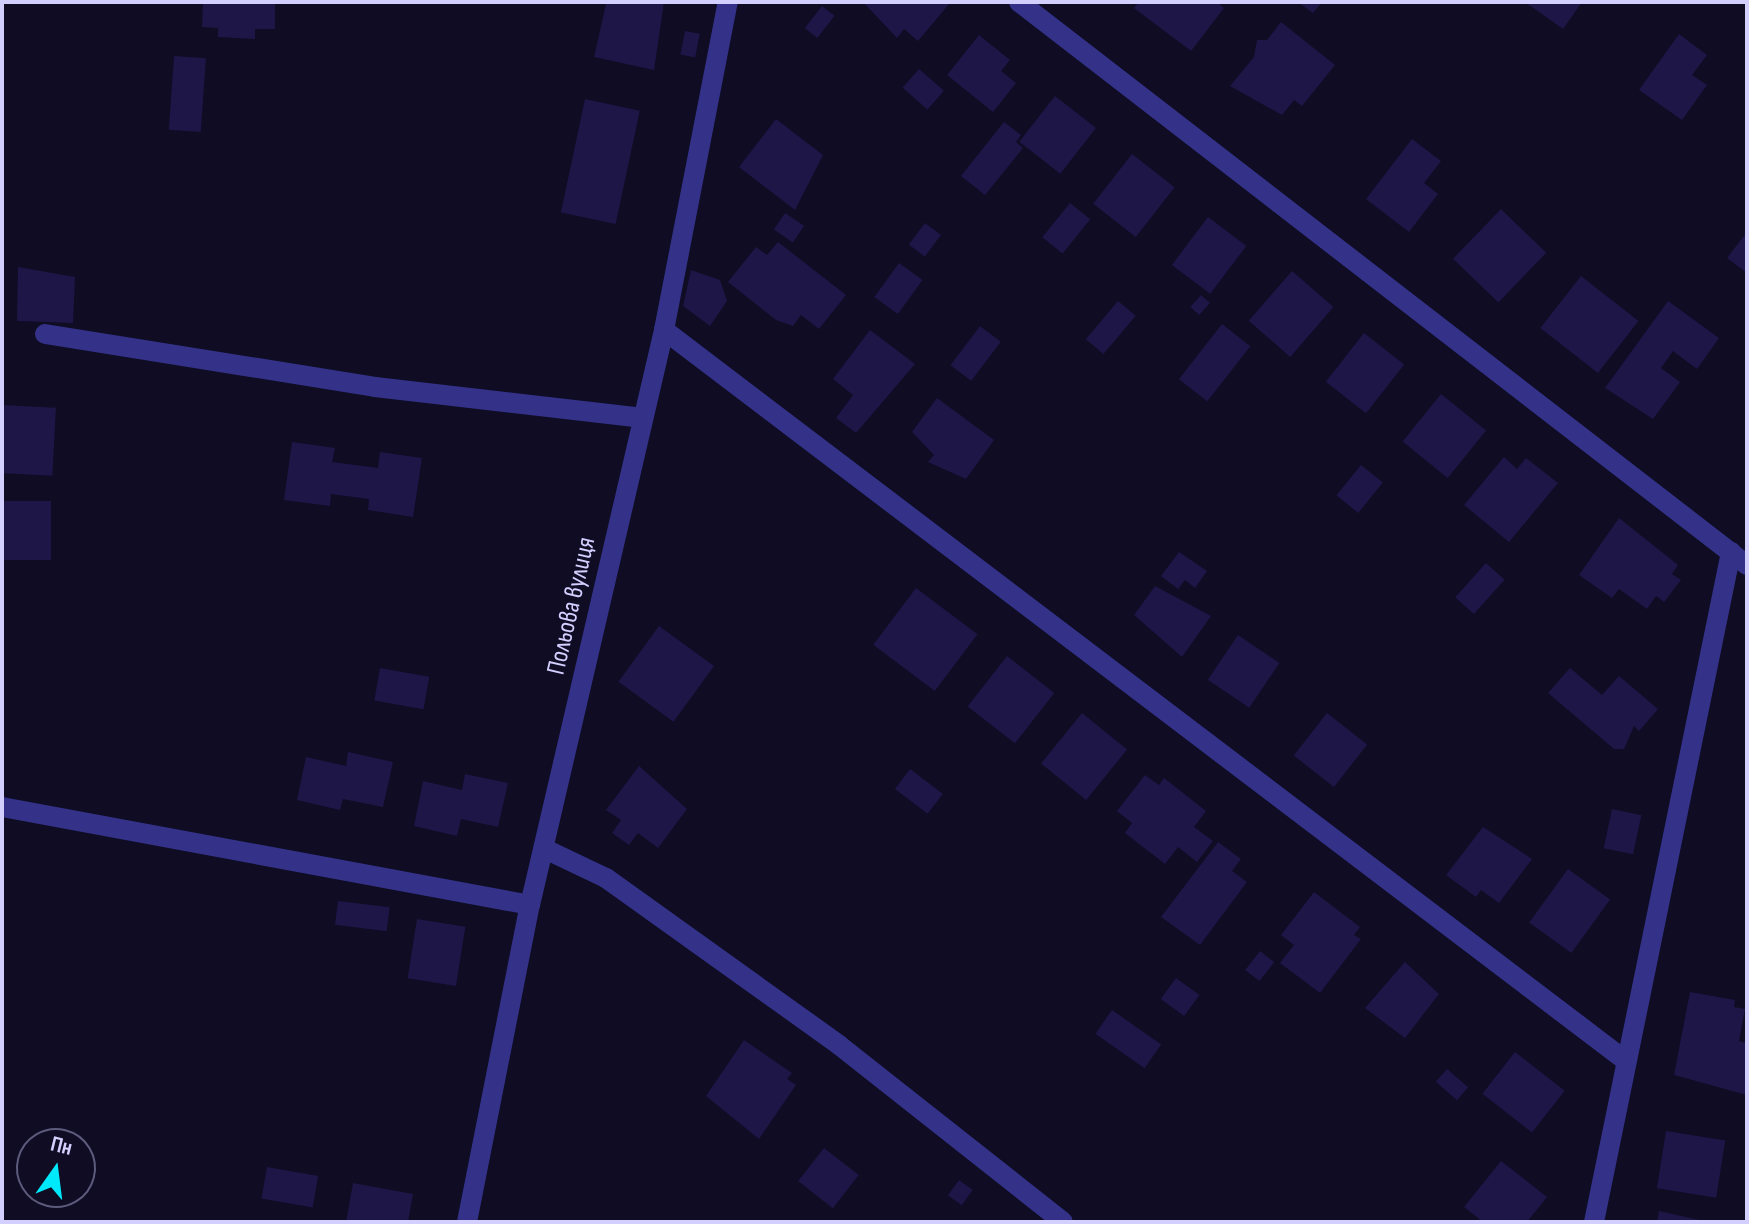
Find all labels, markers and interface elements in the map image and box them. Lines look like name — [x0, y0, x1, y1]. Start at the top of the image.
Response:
street label: Польова вулиця — [541, 534, 603, 678]
north arrow — [16, 1128, 96, 1208]
text: Пн — [48, 1130, 75, 1162]

